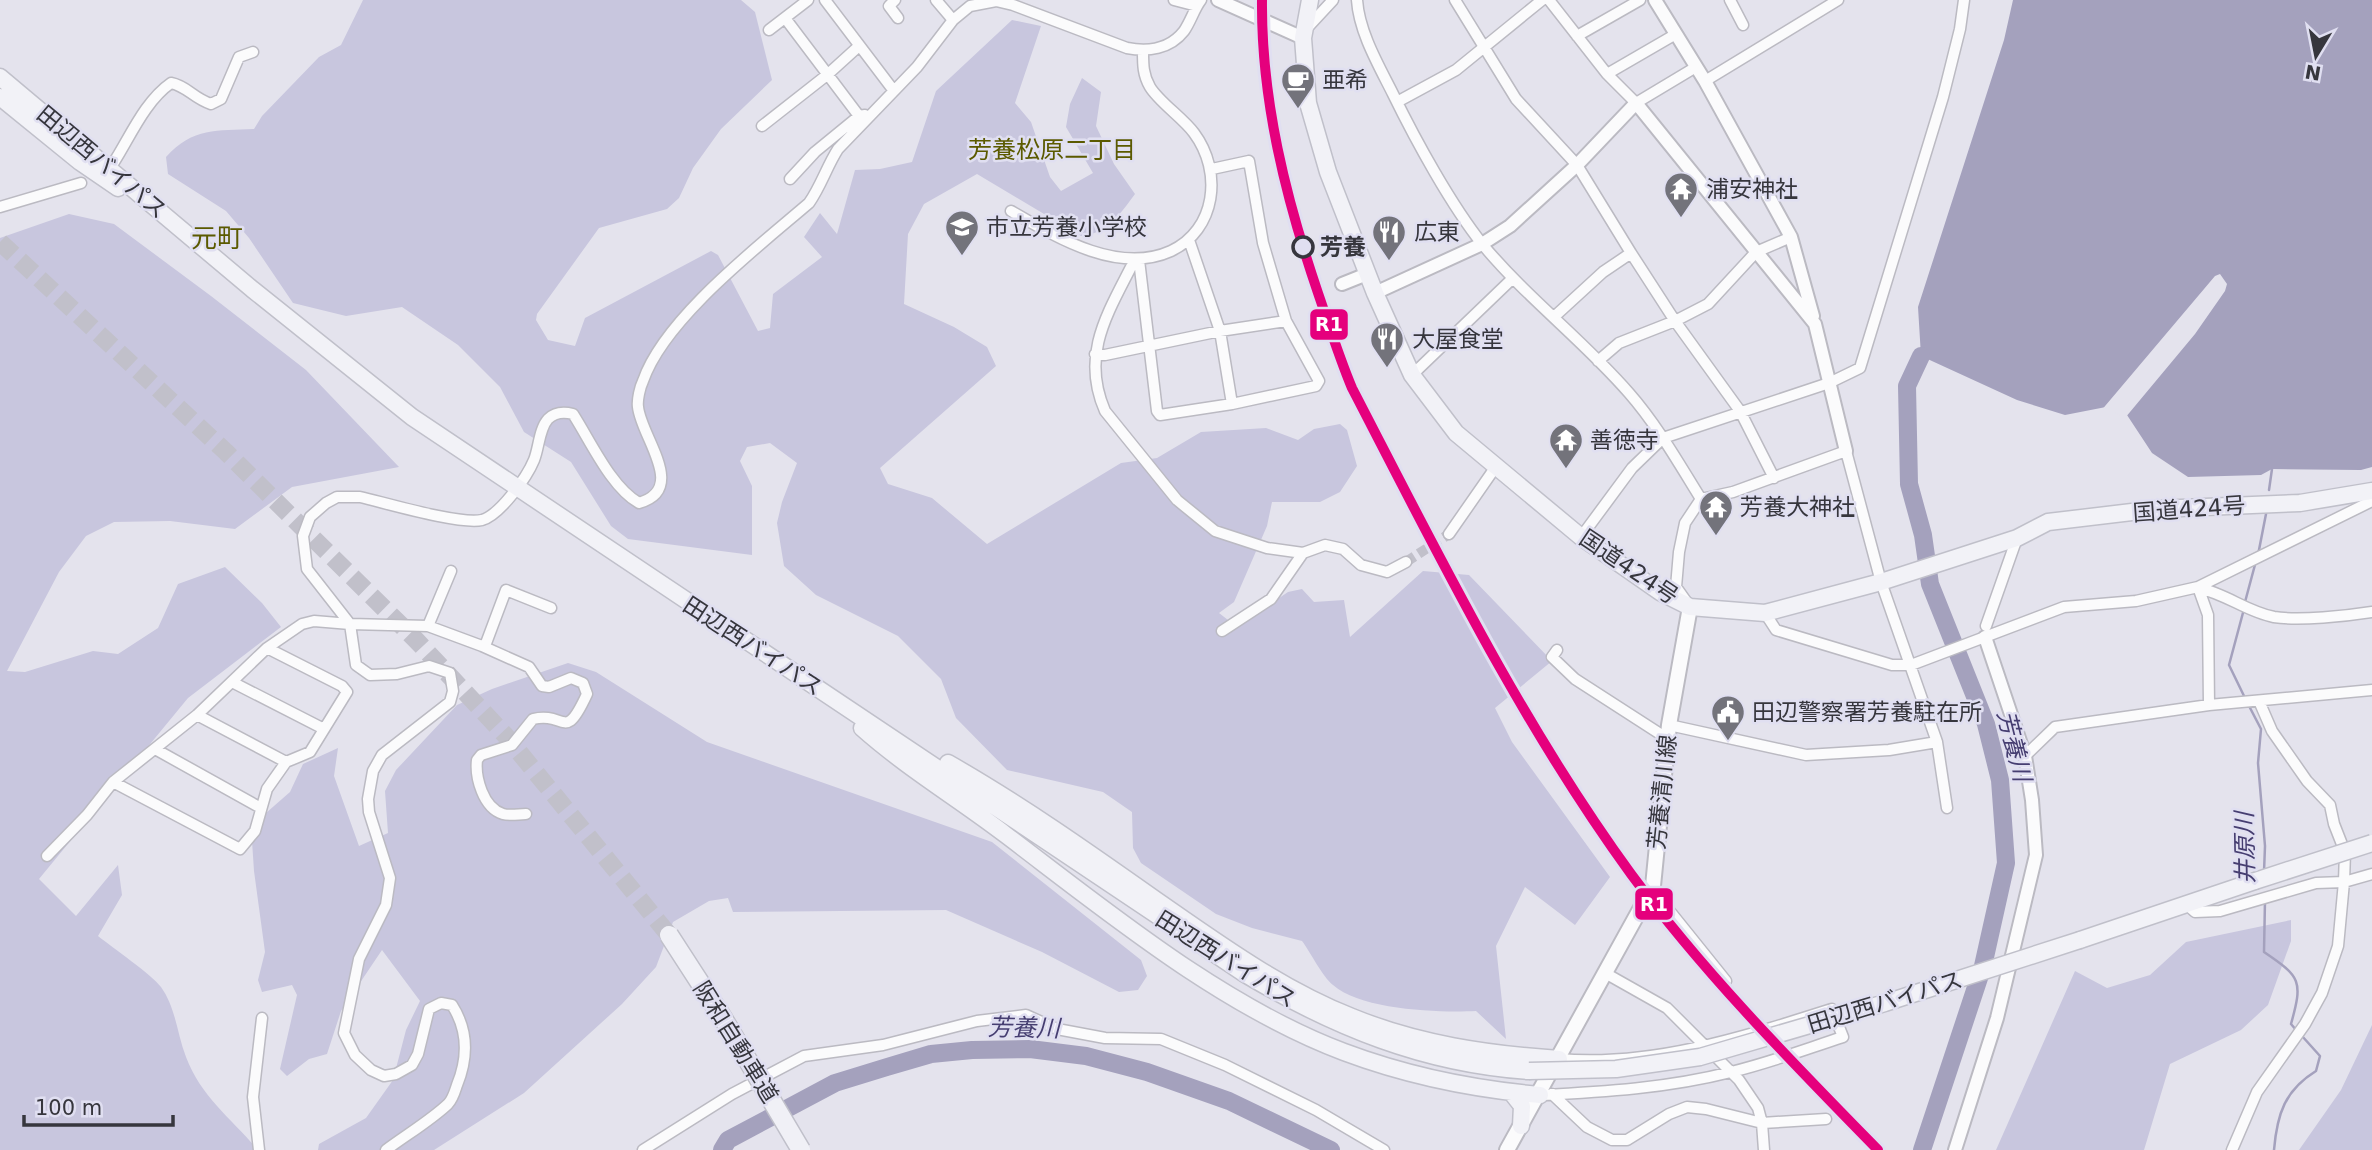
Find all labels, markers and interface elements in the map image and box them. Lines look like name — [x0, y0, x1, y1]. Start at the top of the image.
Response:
north arrow — [2281, 21, 2351, 91]
cafe icon: 亜希 — [1279, 61, 1317, 110]
text: N — [2303, 61, 2323, 85]
place label: 亜希 — [1322, 67, 1368, 93]
street label: 田辺西バイパス — [32, 100, 172, 224]
district label: 芳養松原二丁目 — [968, 136, 1136, 164]
temple icon: 浦安神社 — [1662, 170, 1700, 219]
place label: 浦安神社 — [1706, 176, 1798, 202]
school or university icon: 市立芳養小学校 — [943, 208, 981, 257]
restaurant icon: 広東 — [1370, 213, 1408, 262]
place label: 市立芳養小学校 — [986, 214, 1147, 240]
place label: 広東 — [1414, 219, 1460, 245]
district label: 元町 — [191, 223, 243, 253]
place label: 芳養 — [1320, 234, 1366, 260]
marker: 芳養 — [1292, 236, 1314, 258]
line badge: R1 — [1309, 308, 1349, 341]
text: R1 — [1315, 313, 1343, 335]
restaurant icon: 大屋食堂 — [1368, 320, 1406, 369]
place label: 大屋食堂 — [1412, 326, 1504, 352]
temple icon: 善徳寺 — [1547, 421, 1585, 470]
place label: 善徳寺 — [1590, 427, 1659, 453]
temple icon: 芳養大神社 — [1697, 488, 1735, 537]
street label: 国道424号 — [2132, 492, 2246, 526]
place label: 芳養大神社 — [1740, 494, 1855, 520]
street label: 国道424号 — [1575, 525, 1683, 609]
street label: 田辺西バイパス — [679, 591, 827, 701]
public building icon: 田辺警察署芳養駐在所 — [1709, 693, 1747, 742]
place label: 田辺警察署芳養駐在所 — [1752, 699, 1982, 725]
water label: 芳養川 — [1992, 708, 2037, 787]
street label: 芳養清川線 — [1643, 733, 1681, 851]
water label: 井原川 — [2230, 809, 2260, 884]
line badge: R1 — [1634, 887, 1674, 921]
text: R1 — [1640, 893, 1668, 915]
street label: 田辺西バイパス — [1151, 905, 1301, 1013]
street label: 田辺西バイパス — [1804, 966, 1966, 1038]
street label: 阪和自動車道 — [688, 977, 784, 1107]
water label: 芳養川 — [988, 1013, 1063, 1043]
scale bar — [24, 1084, 173, 1128]
text: 100 m — [35, 1096, 102, 1120]

